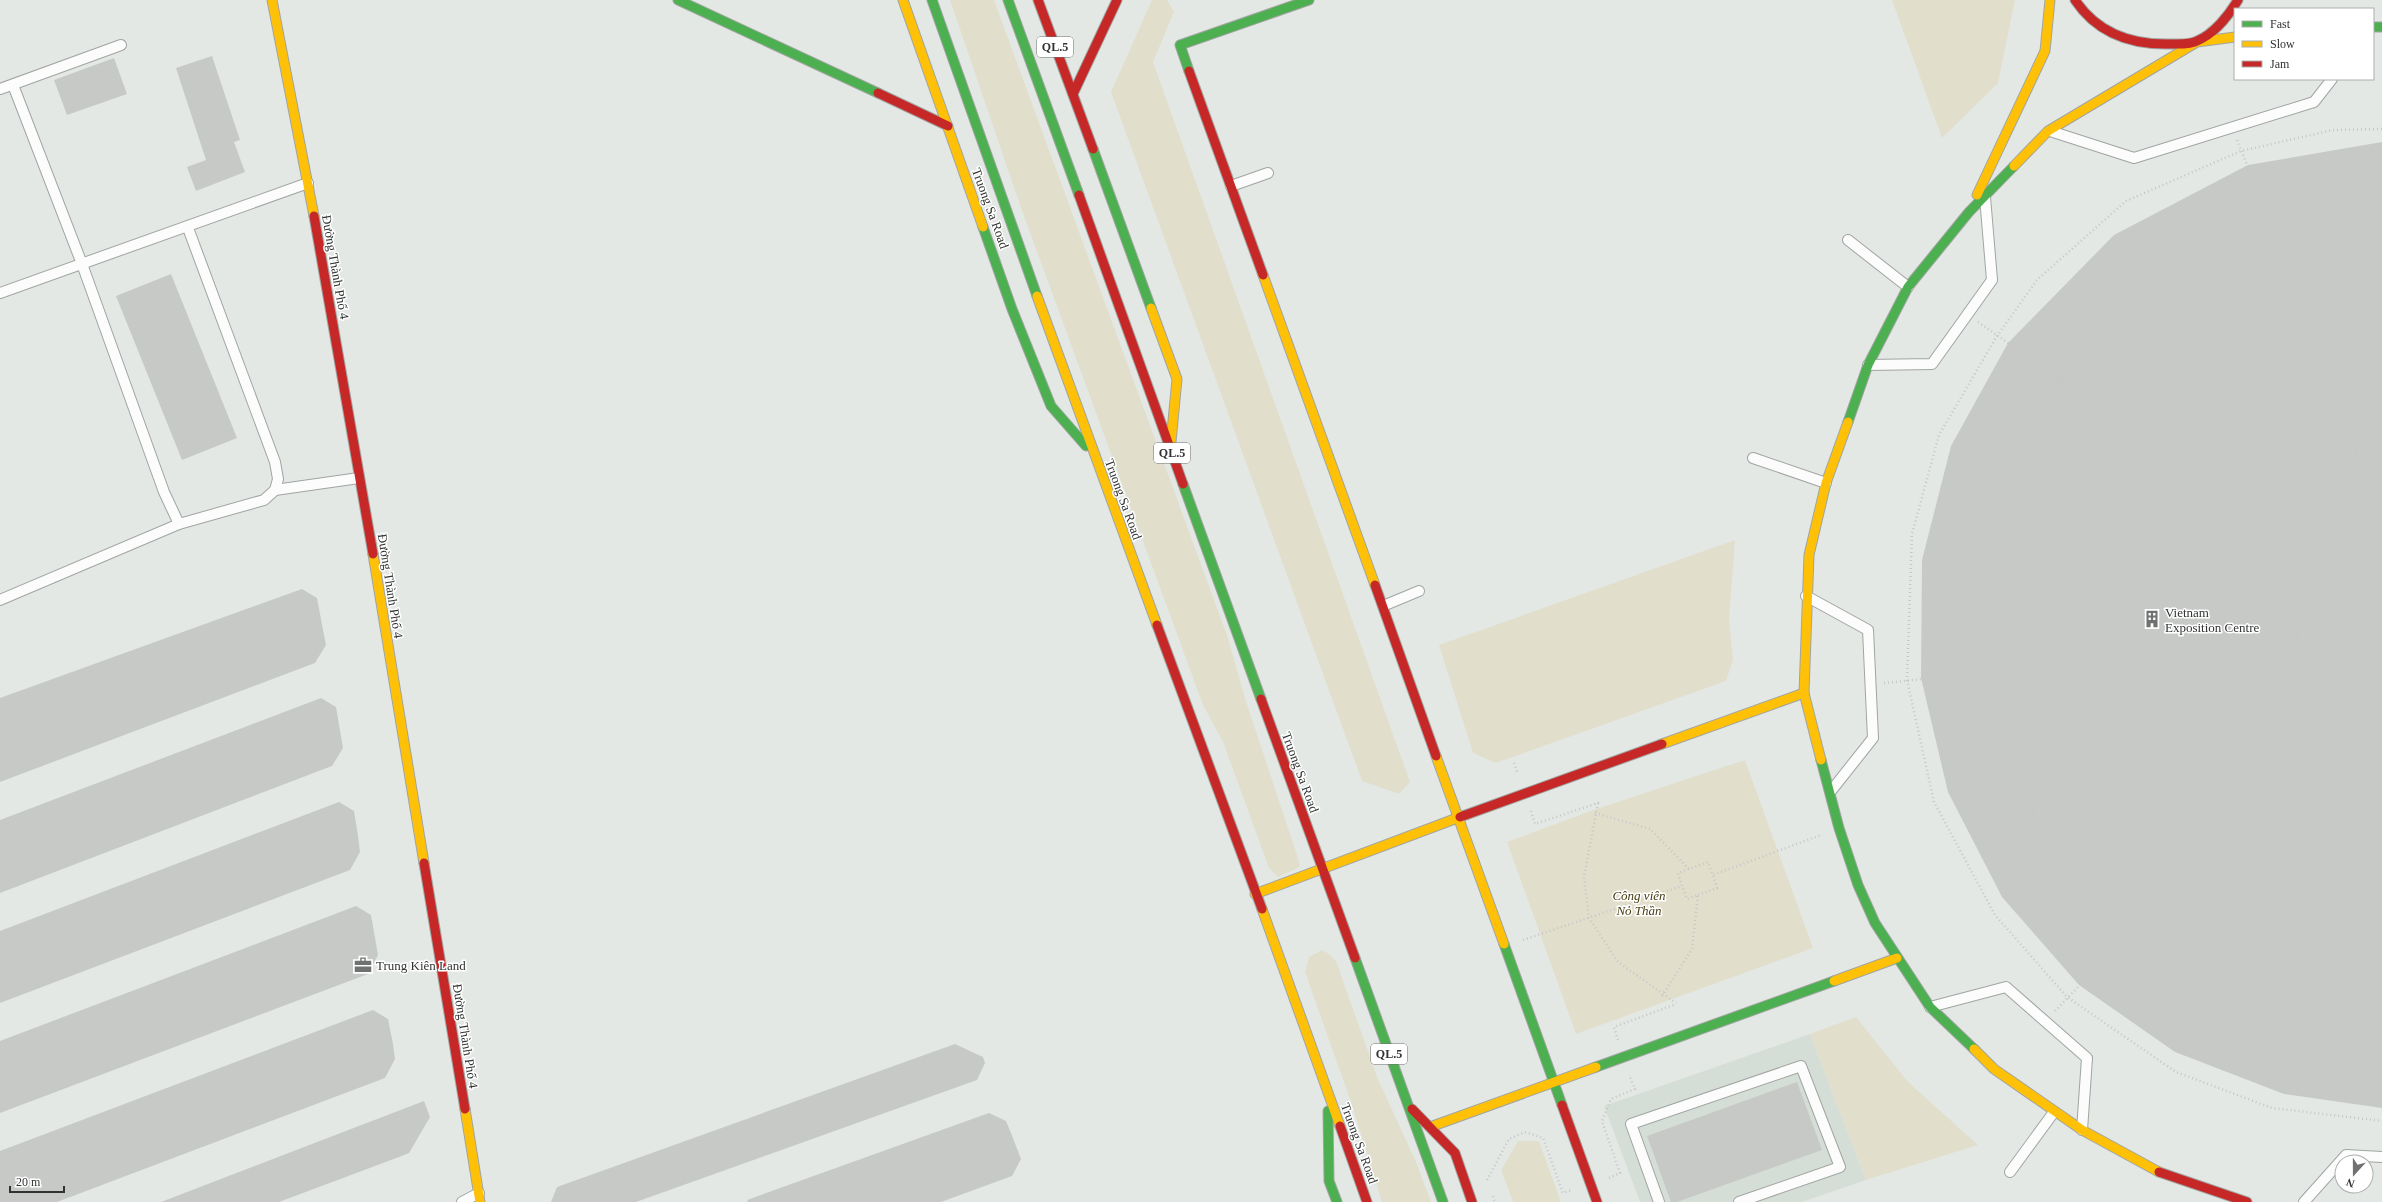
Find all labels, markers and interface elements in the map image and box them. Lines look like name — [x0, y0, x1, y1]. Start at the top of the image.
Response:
legend — [2234, 8, 2374, 80]
text: Fast — [2270, 17, 2291, 31]
road number: QL.5 — [1037, 37, 1073, 57]
text: Slow — [2270, 37, 2295, 51]
text: Jam — [2270, 57, 2290, 71]
street label: Truong Sa Road — [969, 166, 1012, 251]
street label: Đường Thành Phố 4 — [319, 214, 352, 321]
road number: QL.5 — [1154, 443, 1190, 463]
street label: Truong Sa Road — [1102, 457, 1145, 542]
street label: Đường Thành Phố 4 — [375, 533, 406, 640]
place label: Vietnam Exposition Centre — [2165, 605, 2259, 635]
building icon: Vietnam Exposition Centre — [2142, 609, 2162, 629]
street label: Truong Sa Road — [1279, 730, 1322, 815]
park label: Công viên Nỏ Thần — [1612, 888, 1666, 918]
office icon: Trung Kiên Land — [353, 955, 373, 975]
place label: Trung Kiên Land — [376, 958, 466, 973]
street label: Đường Thành Phố 4 — [450, 983, 481, 1090]
road number: QL.5 — [1371, 1044, 1407, 1064]
street label: Truong Sa Road — [1338, 1101, 1381, 1186]
north arrow — [2334, 1154, 2374, 1194]
scale bar — [10, 1168, 64, 1194]
text: 20 m — [16, 1175, 41, 1189]
text: N — [2345, 1176, 2356, 1190]

